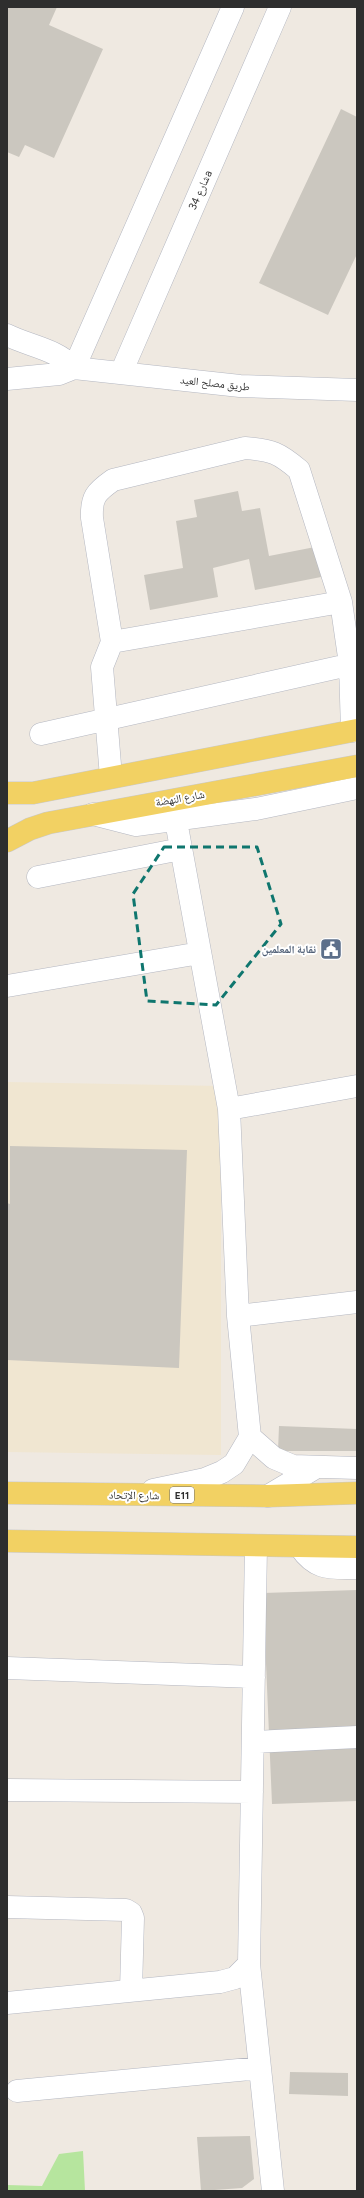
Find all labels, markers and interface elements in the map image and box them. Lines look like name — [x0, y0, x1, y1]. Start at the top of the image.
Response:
street label: شارع 34a — [186, 168, 215, 212]
street label: طريق مصلح العيد — [179, 373, 251, 394]
street label: شارع النهضة — [155, 788, 206, 809]
public building icon: نقابة المعلمين — [318, 936, 344, 962]
place label: نقابة المعلمين — [262, 943, 316, 957]
road number: E11 — [170, 1487, 194, 1503]
street label: شارع الإتحاد — [109, 1489, 159, 1502]

